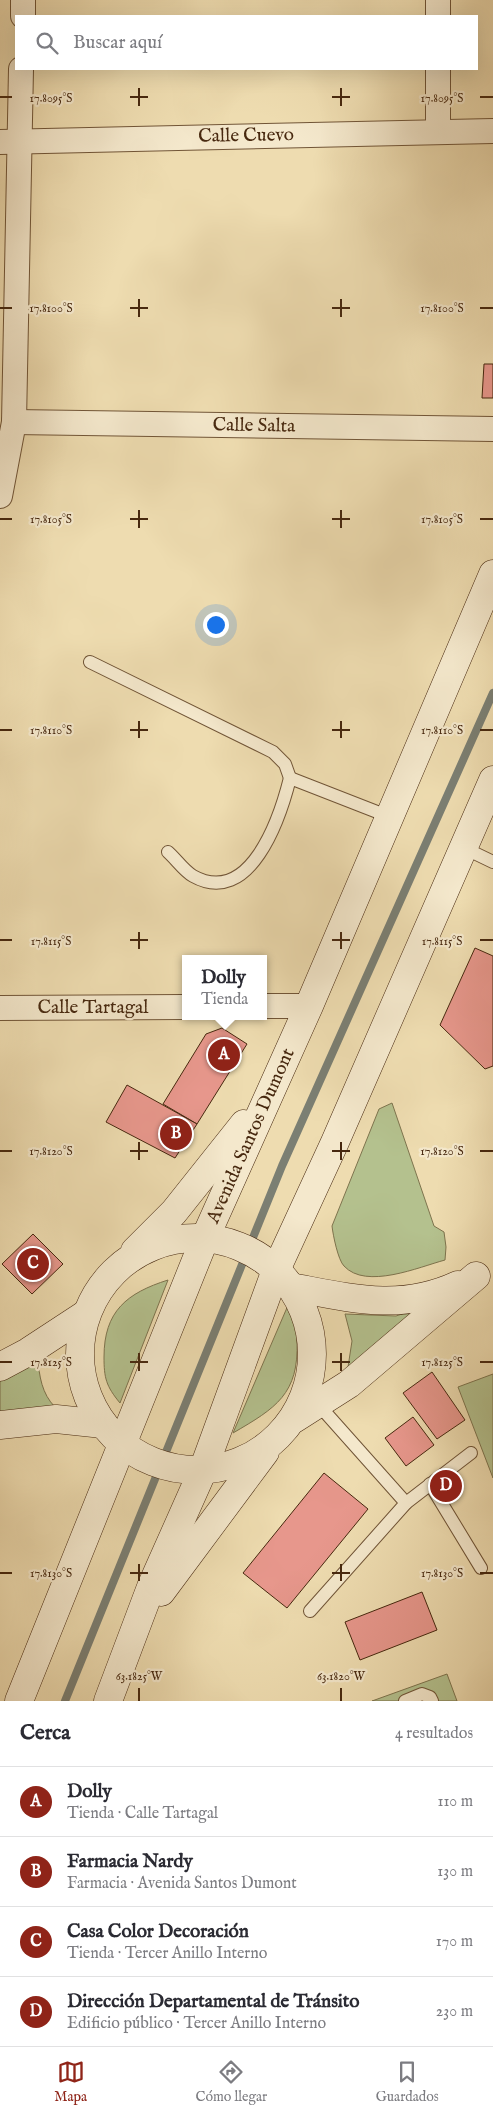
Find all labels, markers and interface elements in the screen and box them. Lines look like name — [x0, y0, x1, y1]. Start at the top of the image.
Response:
search box — [15, 15, 478, 70]
icon: search — [33, 29, 61, 57]
text: Buscar aquí — [73, 31, 162, 55]
text: 17.8095°S — [30, 91, 72, 106]
text: 17.8095°S — [421, 91, 463, 106]
street label: Calle Cuevo — [198, 123, 294, 149]
text: 17.8100°S — [29, 301, 73, 316]
text: 17.8100°S — [420, 301, 464, 316]
street label: Calle Salta — [212, 413, 296, 439]
text: 17.8105°S — [30, 512, 72, 527]
text: 17.8105°S — [421, 512, 463, 527]
your location — [203, 612, 229, 638]
text: 17.8110°S — [30, 723, 72, 738]
text: 17.8110°S — [421, 723, 463, 738]
text: 17.8115°S — [31, 934, 71, 949]
text: 17.8115°S — [422, 934, 462, 949]
popup — [182, 955, 267, 1020]
text: Dolly — [201, 966, 246, 990]
text: Tienda — [201, 990, 248, 1010]
street label: Calle Tartagal — [37, 996, 149, 1020]
pin: A — [208, 1036, 240, 1074]
street label: Avenida Santos Dumont — [202, 1045, 300, 1227]
pin: B — [160, 1115, 192, 1153]
text: 17.8120°S — [29, 1144, 73, 1159]
text: 17.8120°S — [420, 1144, 464, 1159]
pin: C — [17, 1245, 49, 1283]
text: 17.8125°S — [30, 1355, 72, 1370]
text: 17.8125°S — [421, 1355, 463, 1370]
pin: D — [430, 1467, 462, 1505]
text: 17.8130°S — [30, 1566, 72, 1581]
text: 17.8130°S — [421, 1566, 463, 1581]
text: 63.1825°W — [116, 1669, 163, 1684]
text: 63.1820°W — [317, 1669, 366, 1684]
text: Cerca — [20, 1720, 70, 1747]
text: 4 resultados — [395, 1724, 473, 1744]
text: Dolly — [67, 1780, 112, 1804]
text: A — [31, 1792, 41, 1812]
text: 110 m — [437, 1792, 473, 1812]
text: Tienda · Calle Tartagal — [67, 1804, 218, 1824]
text: Farmacia Nardy — [67, 1850, 193, 1874]
text: B — [31, 1862, 41, 1882]
text: 130 m — [437, 1862, 473, 1882]
text: Farmacia · Avenida Santos Dumont — [67, 1874, 297, 1894]
text: Casa Color Decoración — [67, 1920, 249, 1944]
text: C — [30, 1932, 42, 1952]
text: 170 m — [436, 1932, 473, 1952]
text: Tienda · Tercer Anillo Interno — [67, 1944, 267, 1964]
text: Dirección Departamental de Tránsito — [67, 1990, 360, 2014]
text: D — [30, 2002, 42, 2022]
text: 230 m — [436, 2002, 473, 2022]
text: Edificio público · Tercer Anillo Interno — [67, 2014, 326, 2034]
tab: Mapa — [54, 2058, 87, 2106]
tab: Cómo llegar — [196, 2058, 267, 2106]
tab: Guardados — [376, 2058, 439, 2106]

